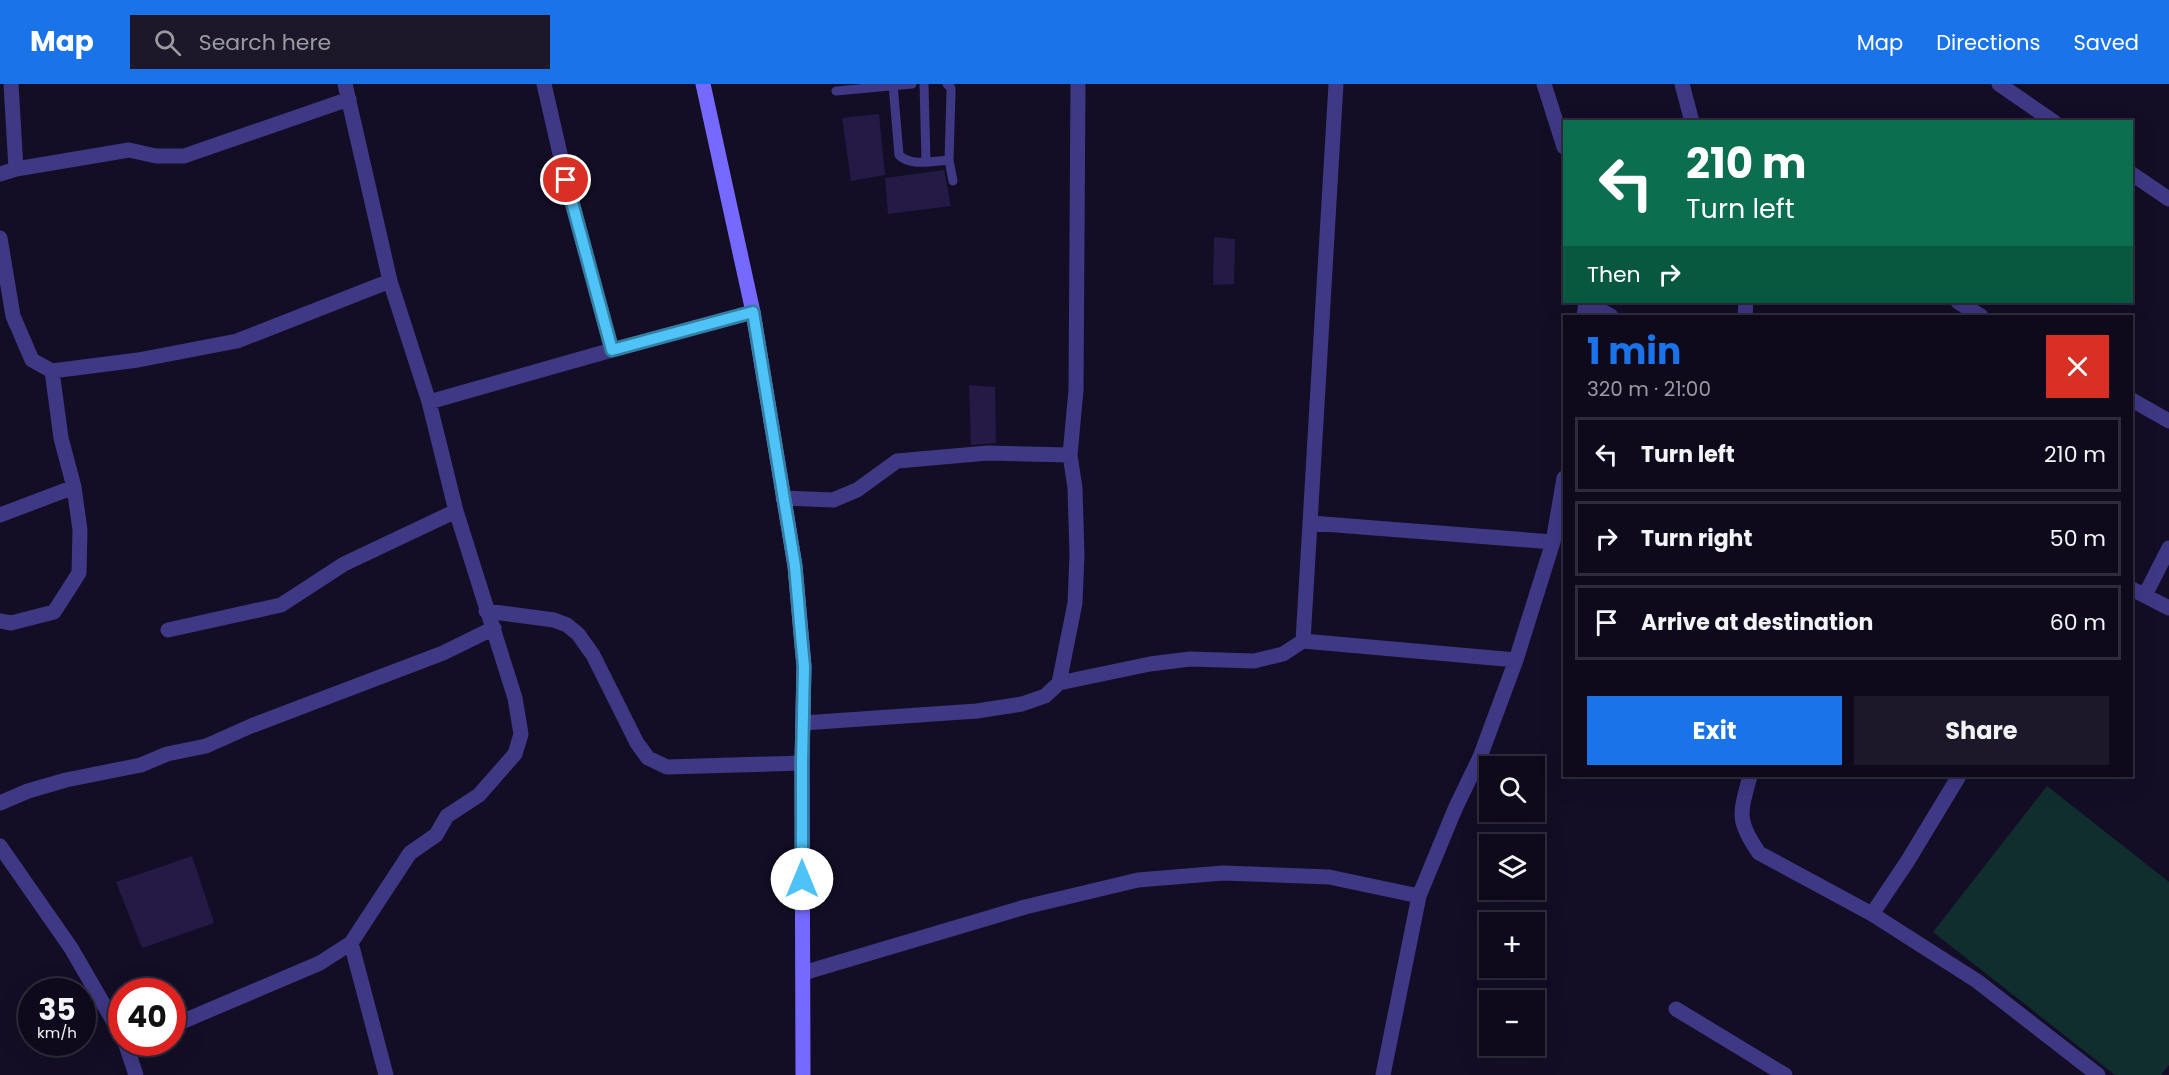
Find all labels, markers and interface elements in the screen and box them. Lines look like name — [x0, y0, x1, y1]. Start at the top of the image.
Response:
search box — [130, 15, 550, 69]
text: Map — [30, 22, 94, 61]
icon: search — [151, 26, 184, 59]
text: Search here — [199, 27, 331, 58]
text: Map — [1857, 28, 1903, 57]
text: Directions — [1936, 28, 2040, 57]
text: Saved — [2073, 28, 2139, 57]
text: 210 m — [1686, 134, 1807, 193]
icon: left — [1587, 144, 1665, 222]
pin — [540, 154, 591, 205]
icon: arrive — [549, 163, 582, 196]
text: Turn left — [1686, 190, 1795, 227]
icon: right — [1653, 258, 1686, 291]
text: Then — [1587, 259, 1641, 290]
text: 1 min — [1587, 326, 1681, 377]
button: close — [2046, 335, 2109, 398]
text: 320 m · 21:00 — [1587, 375, 1711, 403]
icon: left — [1590, 438, 1623, 471]
text: Turn left — [1641, 439, 1735, 470]
text: 210 m — [2044, 439, 2106, 470]
icon: right — [1590, 522, 1623, 555]
text: Turn right — [1641, 523, 1752, 554]
text: 50 m — [2050, 523, 2106, 554]
icon: arrive — [1590, 606, 1623, 639]
text: Arrive at destination — [1641, 607, 1873, 638]
text: 60 m — [2050, 607, 2106, 638]
button: Exit — [1587, 696, 1842, 765]
button: Share — [1854, 696, 2109, 765]
map controls — [1479, 756, 1545, 1056]
button: search — [1479, 756, 1545, 822]
button: layers — [1479, 834, 1545, 900]
position arrow — [770, 847, 834, 911]
button: + — [1479, 912, 1545, 978]
speed limit sign: 40 — [108, 978, 186, 1056]
text: 35 — [38, 988, 76, 1031]
button: − — [1479, 990, 1545, 1056]
text: km/h — [37, 1022, 77, 1043]

